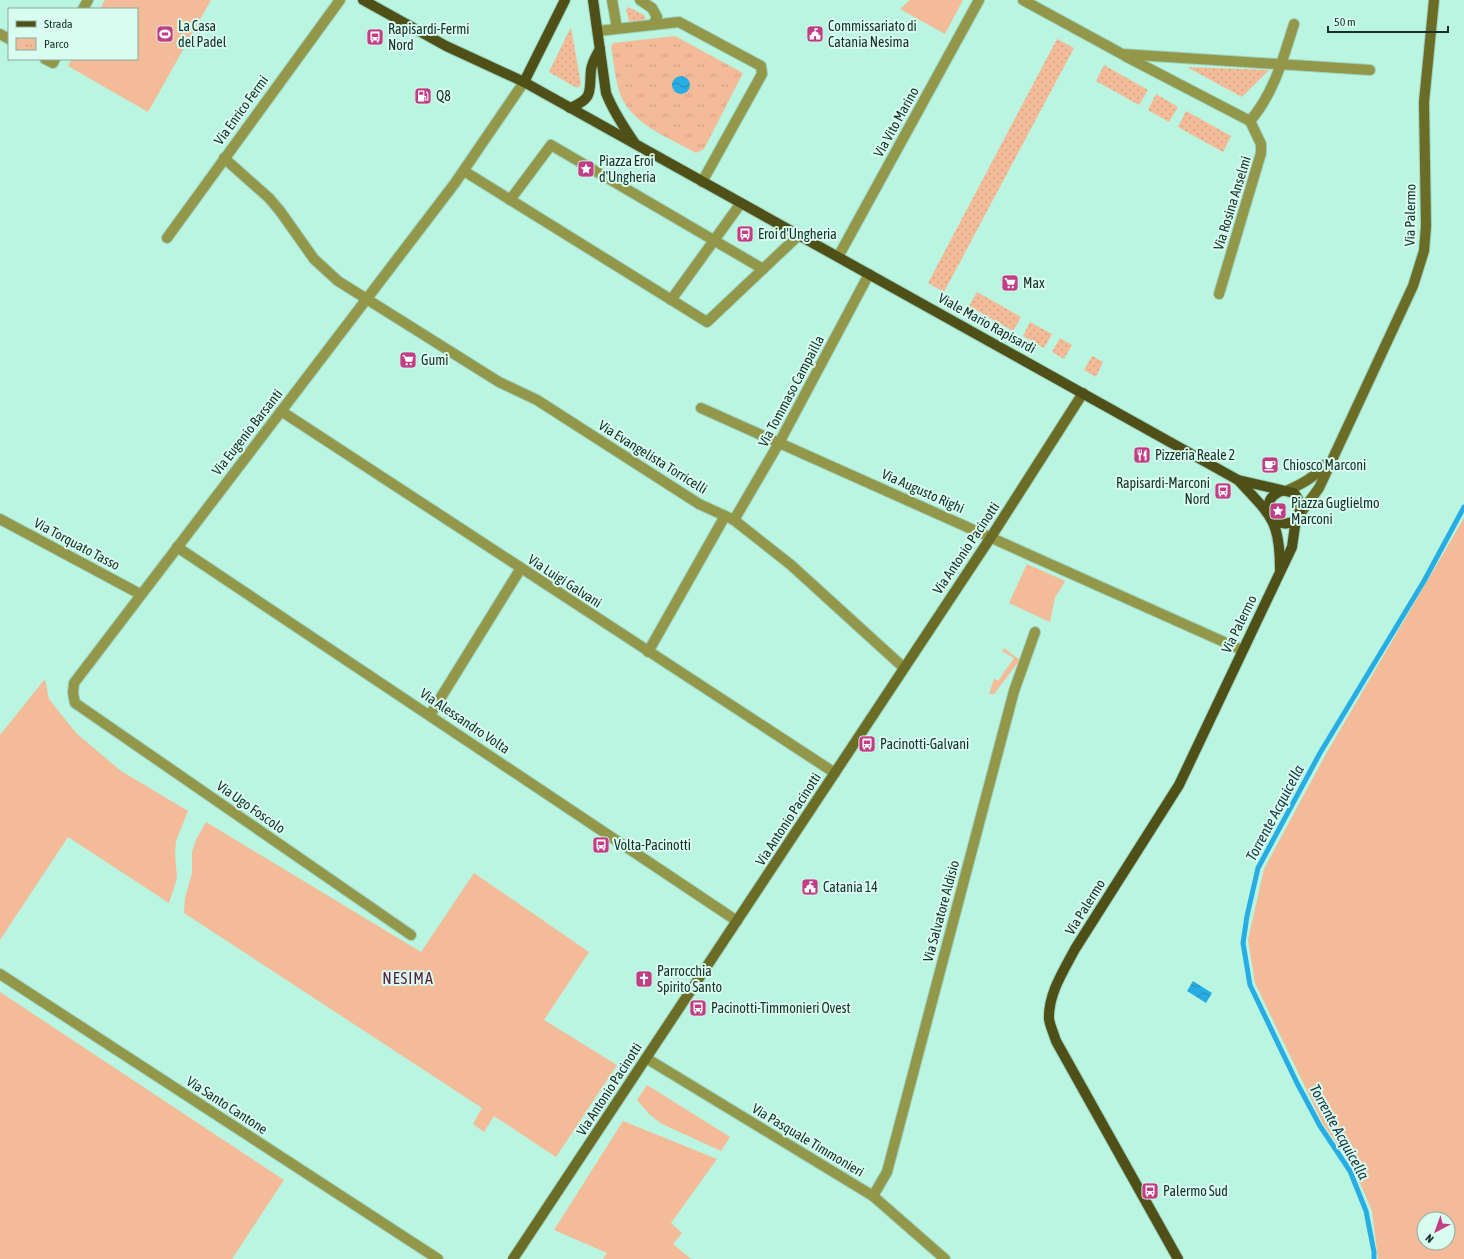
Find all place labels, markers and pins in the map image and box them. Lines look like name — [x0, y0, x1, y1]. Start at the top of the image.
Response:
place label: La Casa del Padel — [178, 18, 227, 50]
place label: Commissariato di Catania Nesima — [828, 18, 917, 50]
place label: Rapisardi-Fermi Nord — [388, 21, 469, 53]
sports icon: La Casa del Padel — [155, 24, 175, 44]
public building icon: Commissariato di Catania Nesima — [805, 24, 825, 44]
bus stop icon: Rapisardi-Fermi Nord — [365, 27, 385, 47]
fuel station icon: Q8 — [413, 86, 433, 106]
place label: Q8 — [436, 88, 451, 104]
place label: Piazza Eroi d'Ungheria — [599, 153, 656, 185]
place icon: Piazza Eroi d'Ungheria — [576, 159, 596, 179]
bus stop icon: Eroi d'Ungheria — [735, 224, 755, 244]
place label: Eroi d'Ungheria — [758, 226, 837, 242]
supermarket icon: Max — [1000, 273, 1020, 293]
place label: Max — [1023, 275, 1045, 291]
supermarket icon: Gumì — [398, 350, 418, 370]
place label: Gumì — [421, 352, 448, 368]
restaurant icon: Pizzeria Reale 2 — [1132, 445, 1152, 465]
place label: Pizzeria Reale 2 — [1155, 447, 1235, 463]
cafe icon: Chiosco Marconi — [1260, 455, 1280, 475]
place label: Chiosco Marconi — [1283, 457, 1366, 473]
place label: Rapisardi-Marconi Nord — [1116, 475, 1210, 507]
bus stop icon: Rapisardi-Marconi Nord — [1213, 481, 1233, 501]
place label: Piazza Guglielmo Marconi — [1291, 495, 1380, 527]
place icon: Piazza Guglielmo Marconi — [1268, 501, 1288, 521]
bus stop icon: Pacinotti-Galvani — [857, 734, 877, 754]
place label: Pacinotti-Galvani — [880, 736, 969, 752]
bus stop icon: Volta-Pacinotti — [591, 835, 611, 855]
place label: Volta-Pacinotti — [614, 837, 691, 853]
public building icon: Catania 14 — [800, 877, 820, 897]
place label: Catania 14 — [823, 879, 878, 895]
place label: Parrocchia Spirito Santo — [657, 963, 722, 995]
church icon: Parrocchia Spirito Santo — [634, 969, 654, 989]
bus stop icon: Pacinotti-Timmonieri Ovest — [688, 998, 708, 1018]
place label: Pacinotti-Timmonieri Ovest — [711, 1000, 851, 1016]
bus stop icon: Palermo Sud — [1140, 1181, 1160, 1201]
place label: Palermo Sud — [1163, 1183, 1228, 1199]

